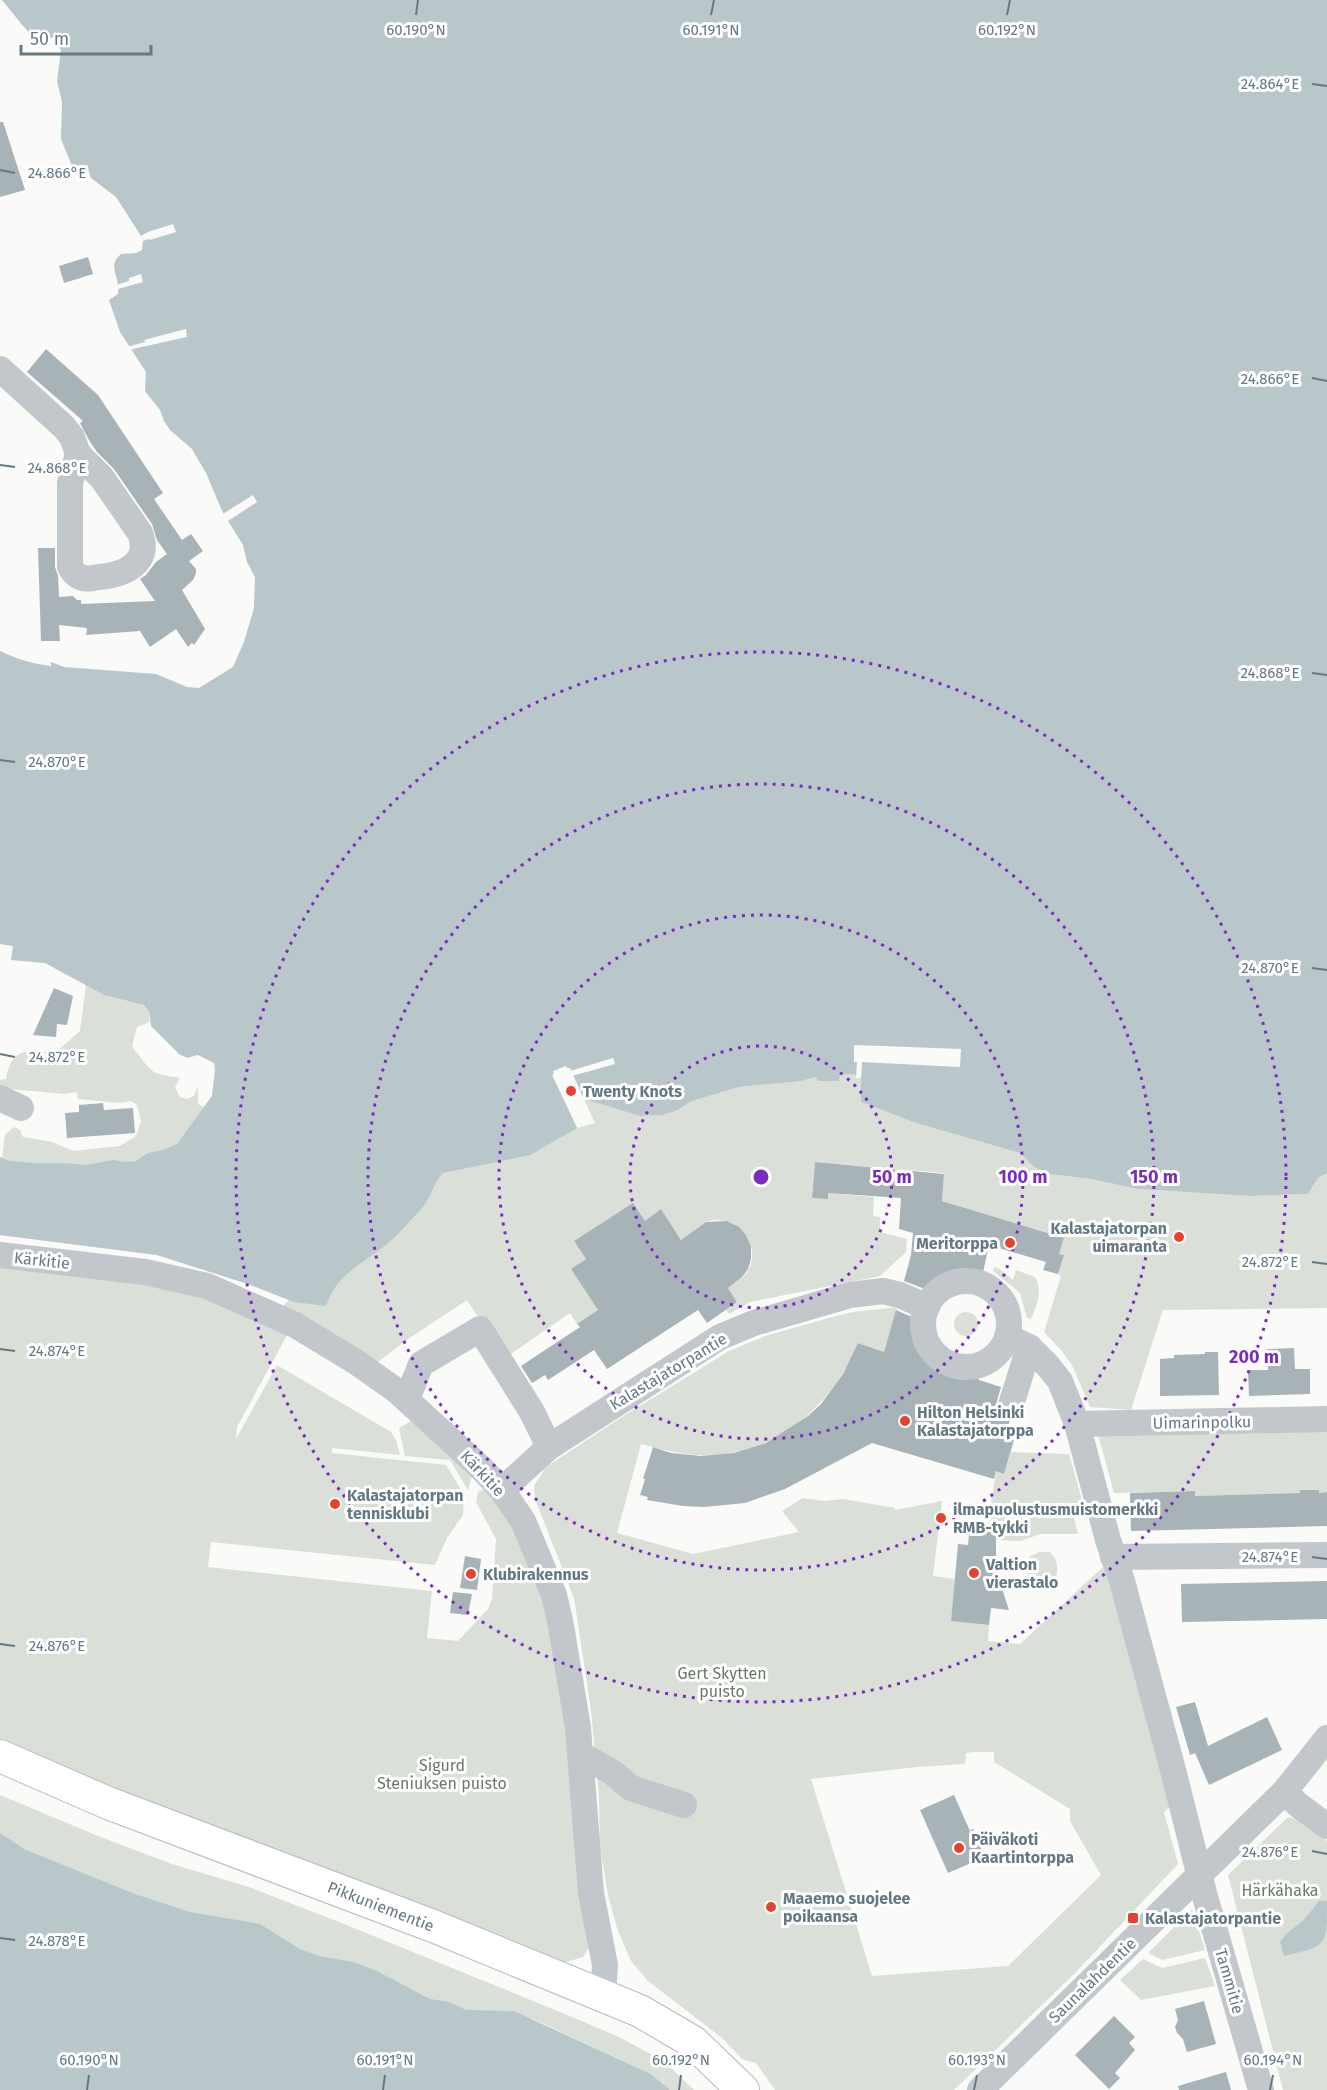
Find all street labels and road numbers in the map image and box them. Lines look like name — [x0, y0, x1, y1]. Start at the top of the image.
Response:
street label: Kärkitie — [13, 1248, 71, 1273]
street label: Kalastajatorpantie — [606, 1329, 730, 1414]
street label: Uimarinpolku — [1153, 1412, 1251, 1433]
street label: Kärkitie — [457, 1446, 509, 1500]
street label: Pikkuniementie — [325, 1877, 437, 1936]
street label: Saunalahdentie — [1045, 1934, 1140, 2027]
street label: Tammitie — [1211, 1946, 1248, 2016]

